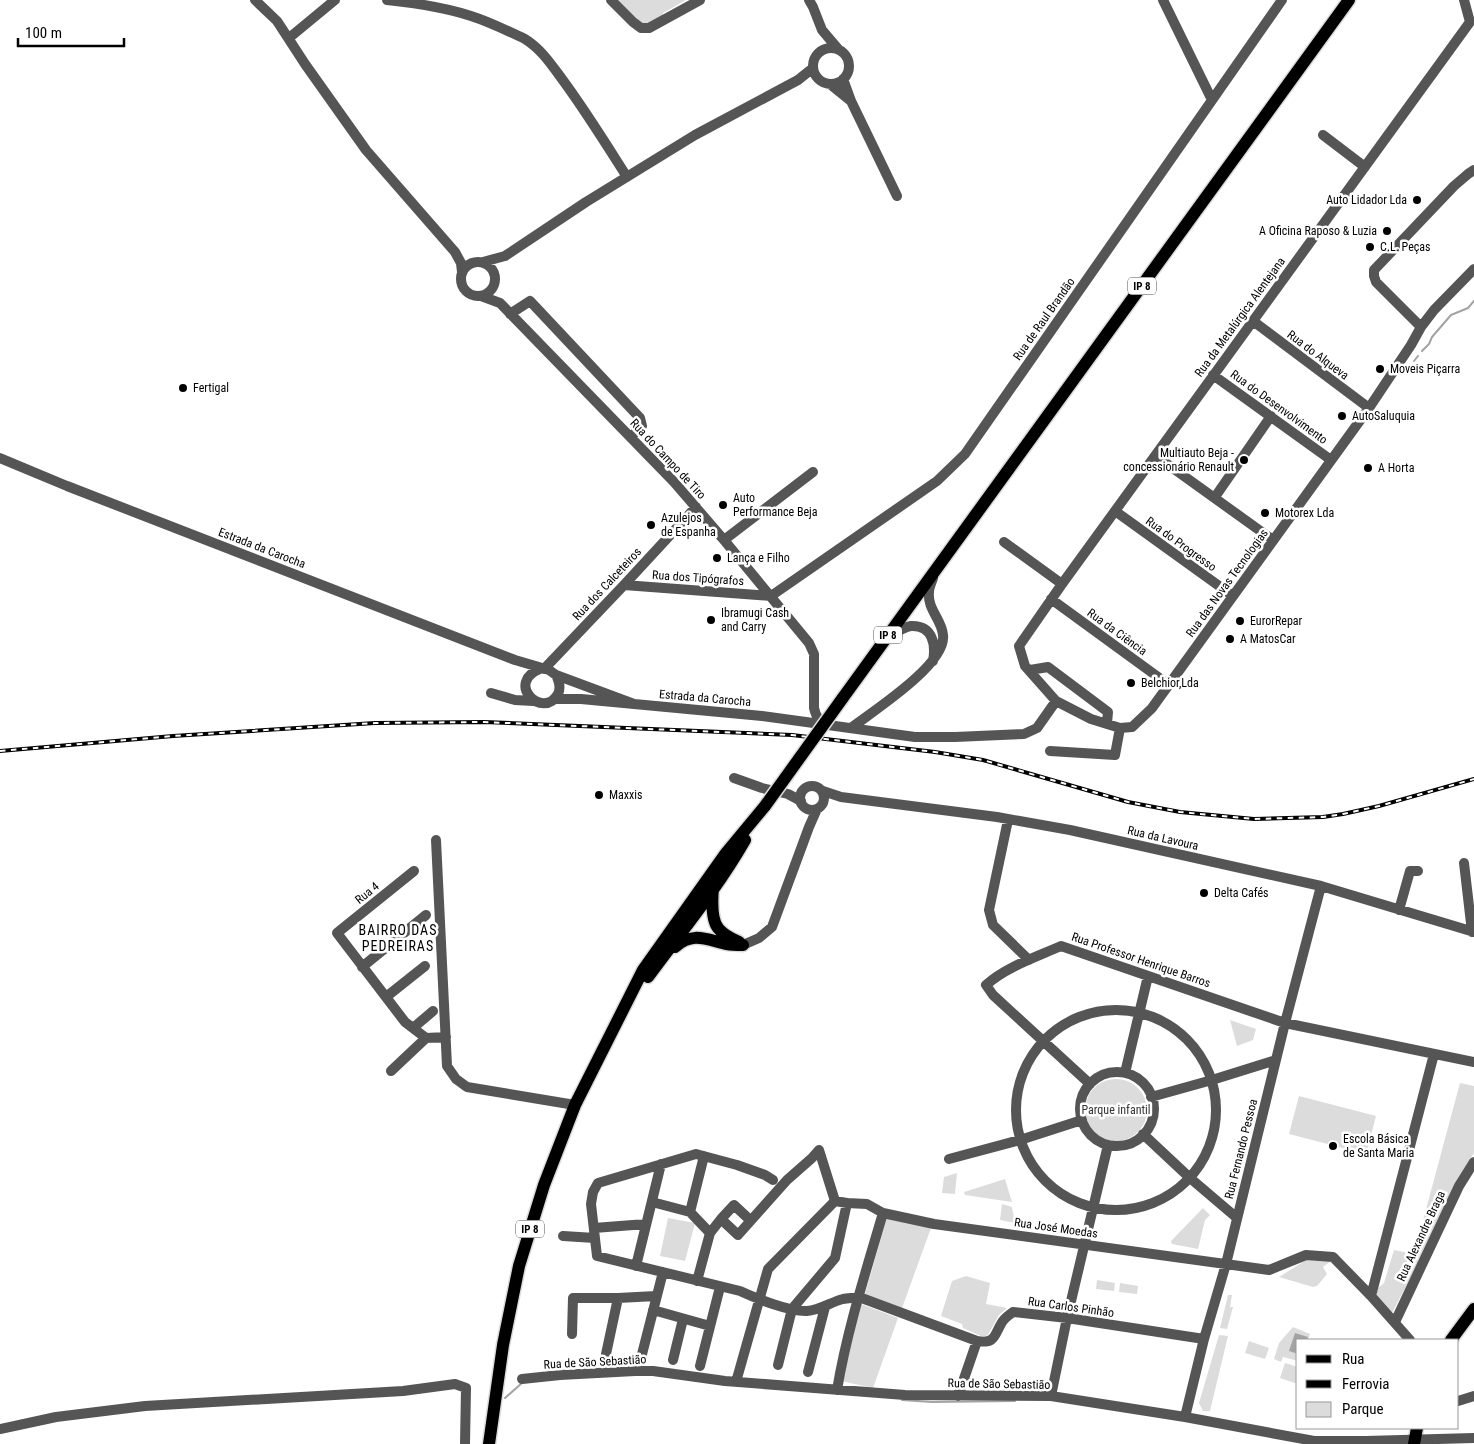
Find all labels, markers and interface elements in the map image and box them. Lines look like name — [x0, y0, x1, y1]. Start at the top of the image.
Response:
scale bar — [18, 15, 124, 47]
text: 100 m — [25, 24, 62, 42]
place label: Auto Lidador Lda — [1326, 193, 1407, 207]
marker: Auto Lidador Lda — [1411, 194, 1423, 206]
place label: A Oficina Raposo & Luzia — [1259, 224, 1377, 238]
marker: A Oficina Raposo & Luzia — [1381, 225, 1393, 237]
place label: C.L. Peças — [1380, 240, 1431, 254]
marker: C.L. Peças — [1364, 241, 1376, 253]
street label: Rua da Metalúrgica Alentejana — [1192, 254, 1288, 379]
street label: Rua de Raul Brandão — [1010, 275, 1078, 363]
road number: IP 8 — [1128, 278, 1156, 294]
street label: Rua do Alqueva — [1285, 327, 1352, 383]
place label: Moveis Piçarra — [1390, 362, 1460, 376]
marker: Moveis Piçarra — [1374, 363, 1386, 375]
street label: Rua do Desenvolvimento — [1228, 367, 1330, 447]
place label: Fertigal — [193, 381, 229, 395]
marker: Fertigal — [177, 382, 189, 394]
place label: AutoSaluquia — [1352, 409, 1415, 423]
marker: AutoSaluquia — [1336, 410, 1348, 422]
street label: Rua do Campo de Tiro — [627, 416, 709, 502]
place label: Multiauto Beja - concessionário Renault — [1123, 446, 1234, 474]
marker: Multiauto Beja - concessionário Renault — [1238, 454, 1250, 466]
place label: A Horta — [1378, 461, 1415, 475]
marker: A Horta — [1362, 462, 1374, 474]
place label: Auto Performance Beja — [733, 491, 818, 519]
marker: Auto Performance Beja — [717, 499, 729, 511]
place label: Motorex Lda — [1275, 506, 1334, 520]
marker: Motorex Lda — [1259, 507, 1271, 519]
place label: Azulejos de Espanha — [661, 511, 716, 539]
street label: Rua do Progresso — [1143, 514, 1219, 574]
marker: Azulejos de Espanha — [645, 519, 657, 531]
street label: Estrada da Carocha — [216, 525, 308, 571]
street label: Rua das Novas Tecnologias — [1183, 526, 1271, 640]
street label: Rua dos Calceteiros — [570, 545, 644, 623]
place label: Lança e Filho — [727, 551, 790, 565]
marker: Lança e Filho — [711, 552, 723, 564]
street label: Rua dos Tipógrafos — [652, 568, 744, 588]
place label: Ibramugi Cash and Carry — [721, 606, 789, 634]
street label: Rua da Ciência — [1085, 606, 1150, 658]
marker: Ibramugi Cash and Carry — [705, 614, 717, 626]
place label: EurorRepar — [1250, 614, 1303, 628]
marker: EurorRepar — [1234, 615, 1246, 627]
road number: IP 8 — [874, 626, 902, 644]
place label: A MatosCar — [1240, 632, 1296, 646]
marker: A MatosCar — [1224, 633, 1236, 645]
place label: Belchior,Lda — [1141, 676, 1199, 690]
marker: Belchior,Lda — [1125, 677, 1137, 689]
street label: Estrada da Carocha — [658, 687, 752, 709]
place label: Maxxis — [609, 788, 643, 802]
marker: Maxxis — [593, 789, 605, 801]
street label: Rua da Lavoura — [1126, 823, 1200, 853]
street label: Rua 4 — [352, 879, 382, 907]
place label: Delta Cafés — [1214, 886, 1269, 900]
marker: Delta Cafés — [1198, 887, 1210, 899]
district label: BAIRRO DAS PEDREIRAS — [359, 922, 437, 954]
street label: Rua Professor Henrique Barros — [1070, 930, 1212, 990]
street label: Rua Fernando Pessoa — [1222, 1097, 1260, 1200]
park label: Parque infantil — [1081, 1103, 1151, 1117]
place label: Escola Básica de Santa Maria — [1343, 1132, 1414, 1160]
marker: Escola Básica de Santa Maria — [1327, 1140, 1339, 1152]
street label: Rua Alexandre Braga — [1394, 1188, 1448, 1283]
street label: Rua José Moedas — [1013, 1215, 1099, 1241]
road number: IP 8 — [516, 1220, 544, 1238]
street label: Rua Carlos Pinhão — [1027, 1294, 1115, 1320]
legend — [1296, 1339, 1459, 1429]
text: Rua — [1342, 1350, 1364, 1368]
street label: Rua de São Sebastião — [543, 1352, 647, 1372]
text: Ferrovia — [1342, 1375, 1390, 1393]
street label: Rua de São Sebastião — [947, 1376, 1051, 1392]
text: Parque — [1342, 1400, 1384, 1418]

